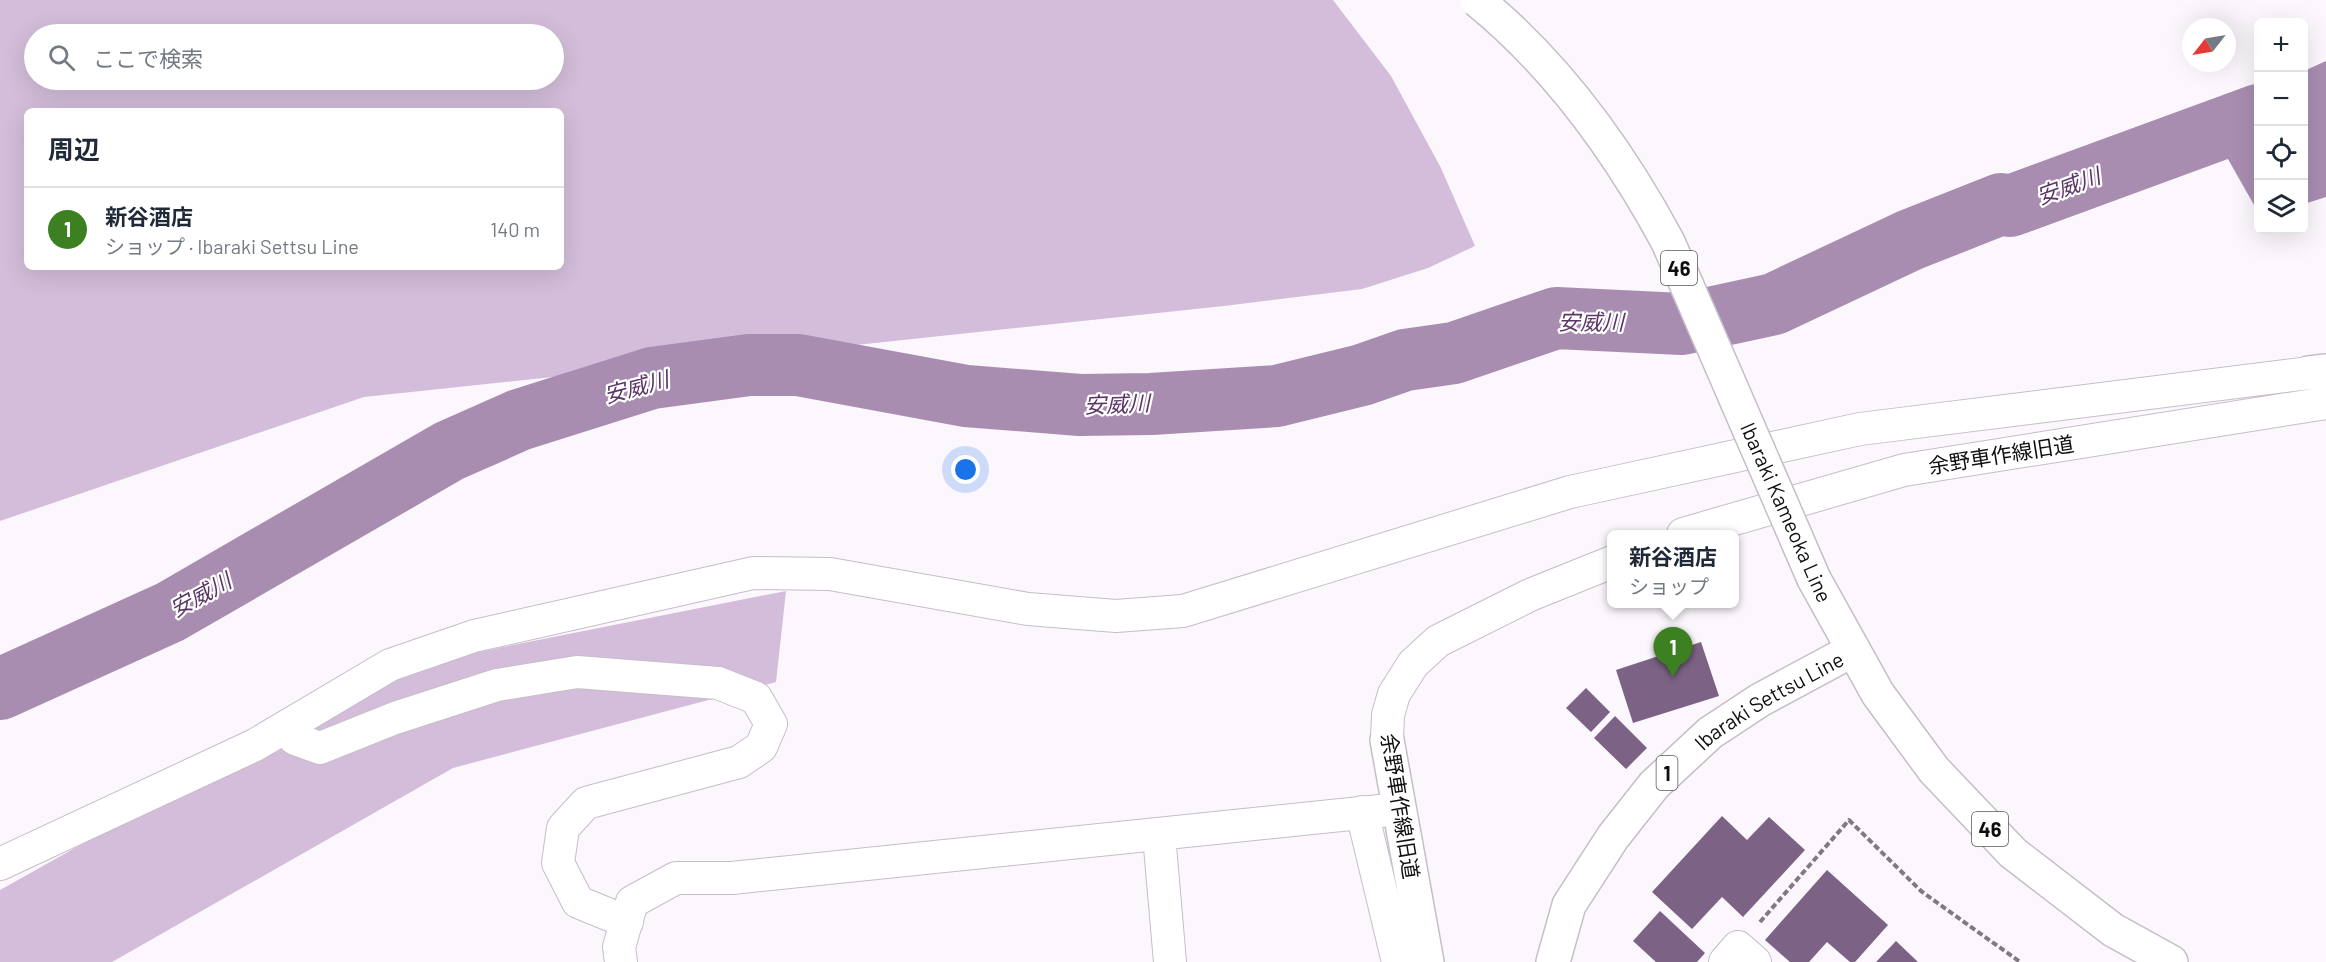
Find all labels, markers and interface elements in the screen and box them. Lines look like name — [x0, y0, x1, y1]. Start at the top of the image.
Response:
north arrow — [2182, 18, 2236, 72]
map controls — [2254, 18, 2308, 234]
button: + — [2254, 18, 2308, 72]
search box — [24, 24, 564, 90]
icon: search — [45, 41, 78, 74]
text: ここで検索 — [93, 45, 203, 71]
button: − — [2254, 72, 2308, 126]
button: locate — [2254, 126, 2308, 180]
text: 周辺 — [48, 133, 100, 164]
water label: 安威川 — [2033, 161, 2105, 209]
button: layers — [2254, 180, 2308, 234]
text: 新谷酒店 — [105, 203, 193, 229]
text: 1 — [64, 217, 71, 241]
text: 140 m — [490, 217, 540, 241]
text: ショップ · Ibaraki Settsu Line — [105, 234, 359, 258]
road number: 46 — [1661, 251, 1697, 285]
water label: 安威川 — [1558, 308, 1626, 334]
water label: 安威川 — [601, 364, 673, 407]
water label: 安威川 — [1084, 389, 1152, 417]
street label: Ibaraki Kameoka Line — [1736, 418, 1838, 606]
street label: 余野車作線旧道 — [1926, 430, 2076, 478]
your location — [951, 455, 980, 484]
popup — [1607, 530, 1739, 608]
text: 新谷酒店 — [1629, 543, 1717, 569]
water label: 安威川 — [165, 566, 237, 621]
text: ショップ — [1629, 574, 1709, 598]
pin: 1 — [1654, 628, 1692, 677]
street label: Ibaraki Settsu Line — [1688, 645, 1847, 754]
street label: 余野車作線旧道 — [1377, 731, 1425, 881]
road number: 1 — [1656, 756, 1678, 790]
road number: 46 — [1972, 812, 2008, 846]

